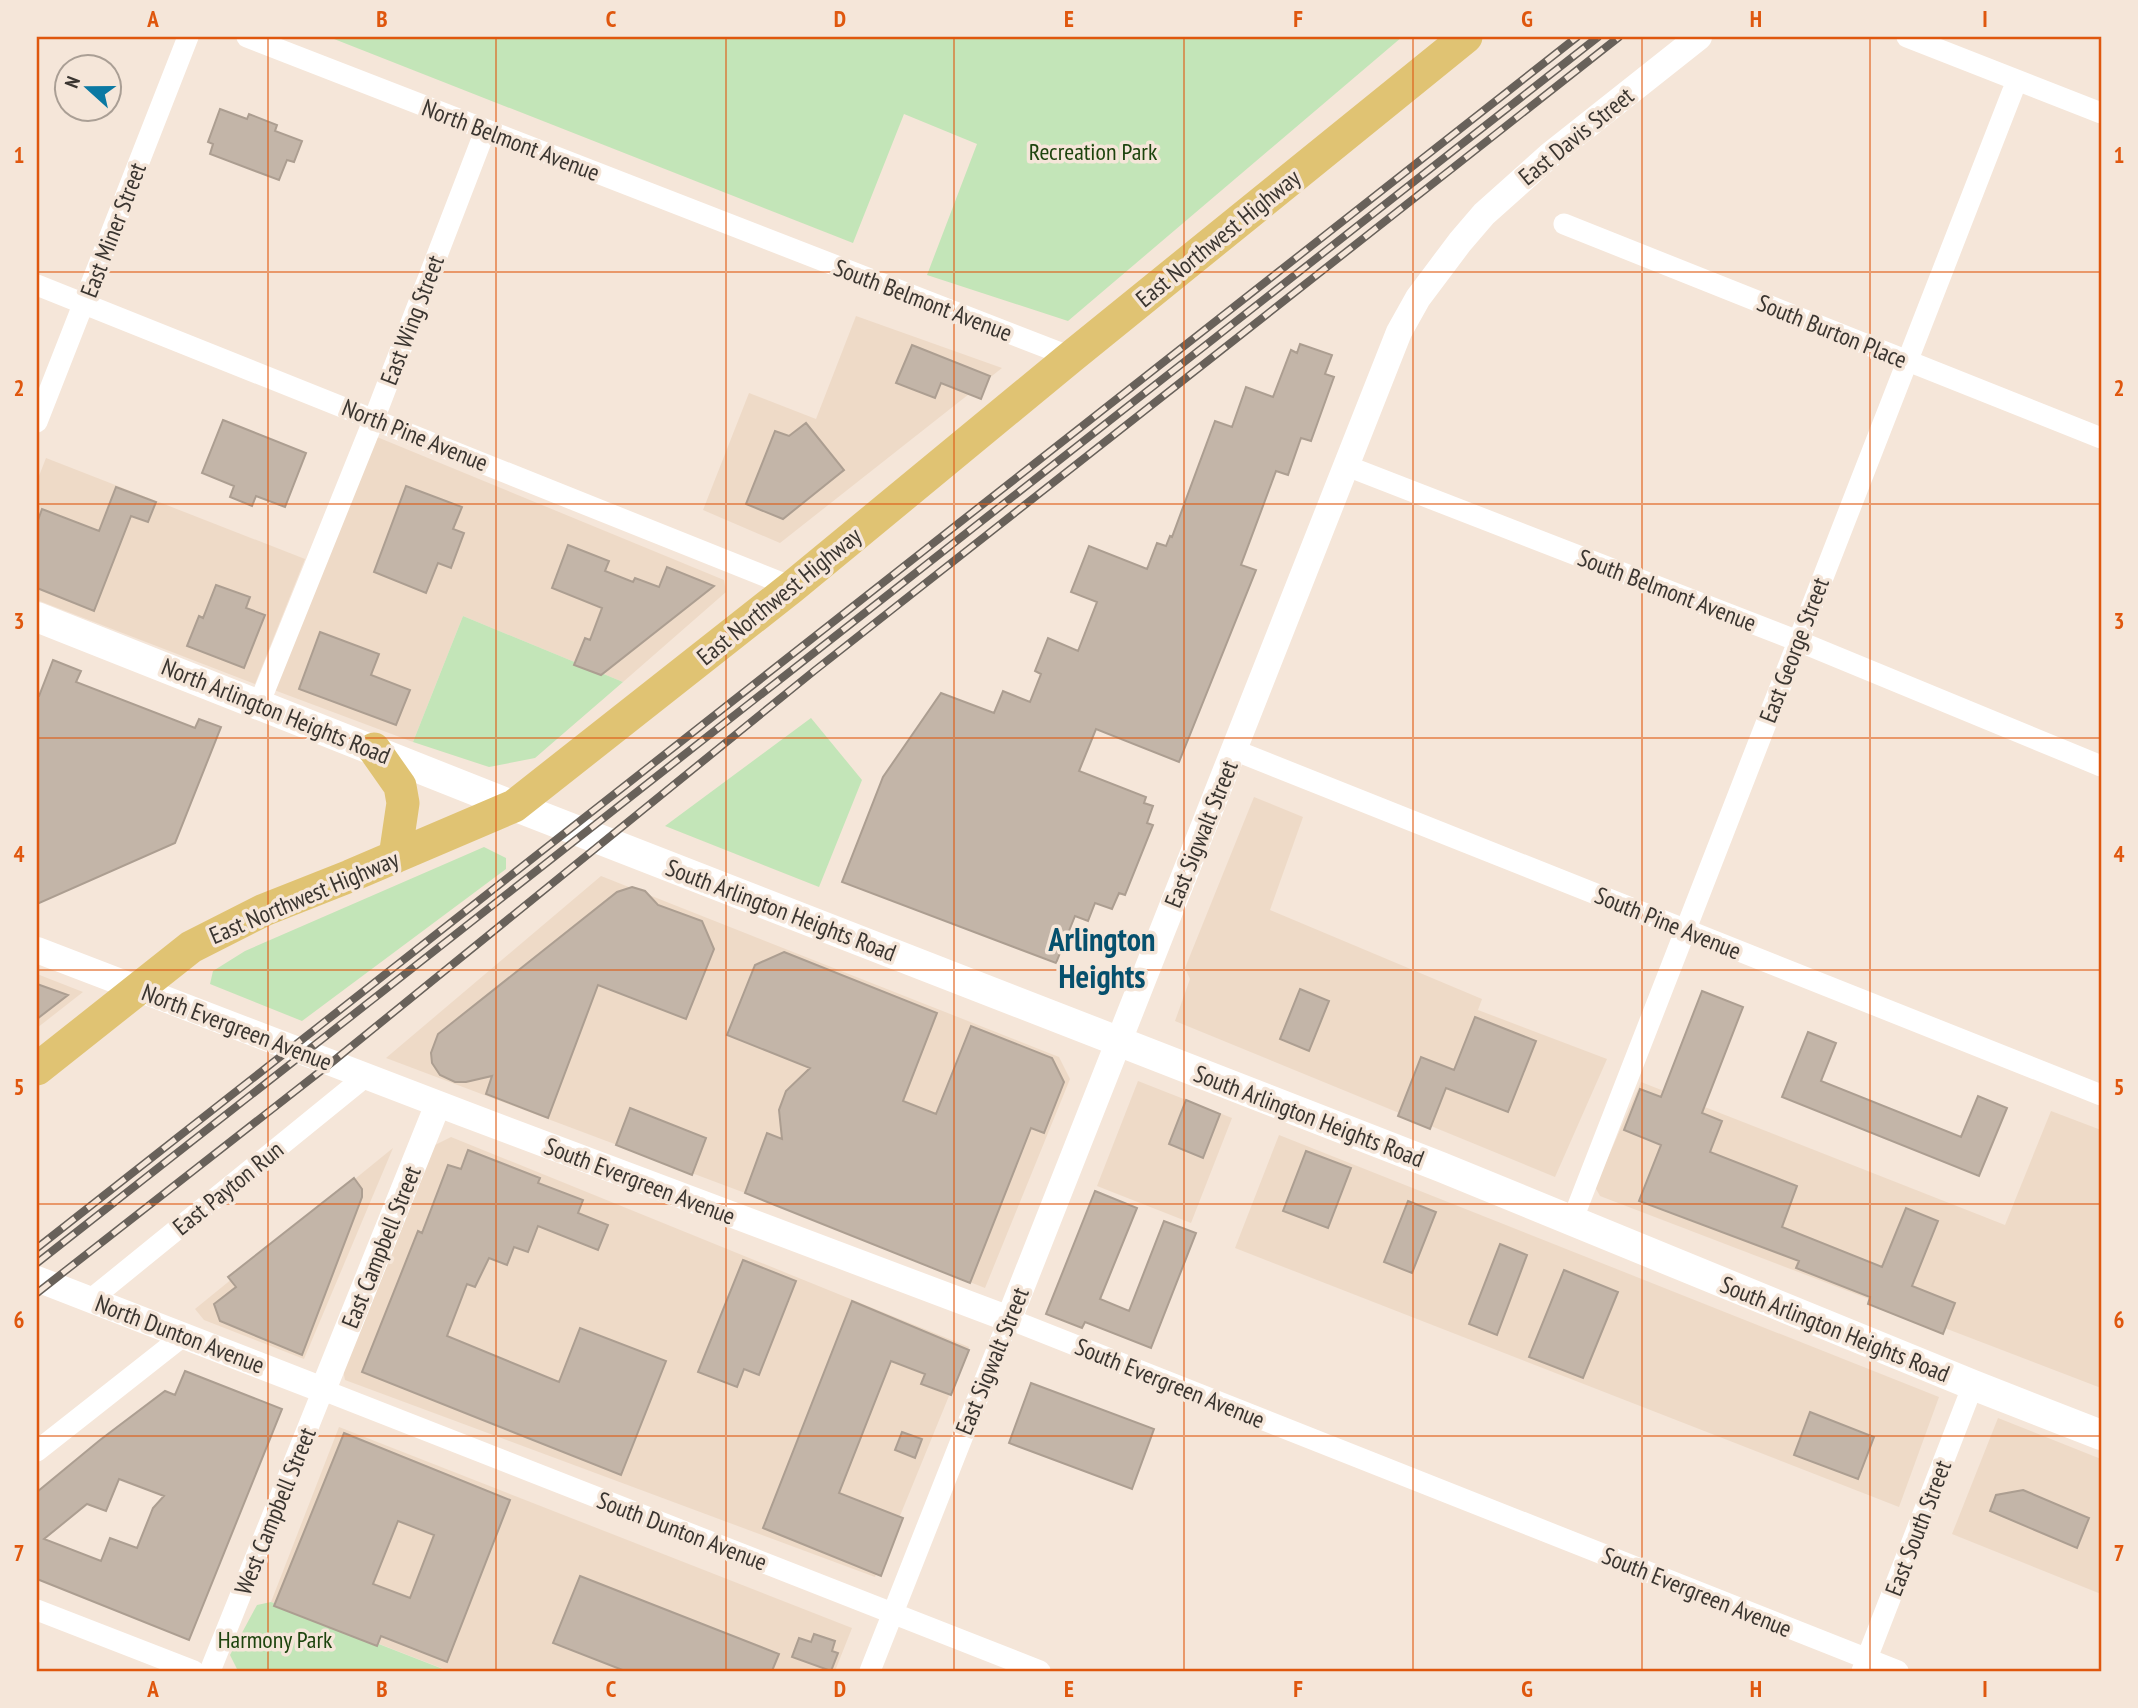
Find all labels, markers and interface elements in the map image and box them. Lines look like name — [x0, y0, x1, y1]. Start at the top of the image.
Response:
text: A — [146, 4, 159, 33]
text: B — [376, 4, 388, 33]
text: C — [606, 4, 617, 33]
text: D — [834, 4, 846, 33]
text: E — [1064, 4, 1074, 33]
text: F — [1293, 4, 1303, 33]
text: G — [1521, 4, 1533, 33]
text: H — [1750, 4, 1762, 33]
text: I — [1982, 4, 1988, 33]
north arrow — [52, 52, 122, 122]
text: N — [59, 73, 85, 91]
street label: East Davis Street — [1512, 80, 1640, 192]
street label: North Belmont Avenue — [418, 92, 604, 188]
park label: Recreation Park — [1029, 136, 1158, 167]
text: 1 — [14, 140, 25, 169]
text: 1 — [2114, 140, 2125, 169]
street label: East Miner Street — [73, 158, 153, 302]
street label: East Northwest Highway — [1129, 162, 1307, 314]
street label: East Wing Street — [373, 250, 451, 389]
street label: South Belmont Avenue — [830, 252, 1016, 348]
street label: South Burton Place — [1753, 287, 1911, 375]
text: 2 — [14, 373, 25, 402]
text: 2 — [2114, 373, 2125, 402]
street label: North Pine Avenue — [338, 392, 492, 478]
street label: East Northwest Highway — [690, 520, 868, 672]
street label: South Belmont Avenue — [1574, 542, 1760, 638]
street label: East George Street — [1752, 573, 1836, 727]
text: 3 — [14, 606, 25, 635]
text: 3 — [2114, 606, 2125, 635]
street label: North Arlington Heights Road — [157, 651, 395, 771]
street label: East Sigwalt Street — [1157, 755, 1245, 912]
text: 4 — [14, 839, 25, 868]
text: 4 — [2114, 839, 2125, 868]
street label: East Northwest Highway — [205, 843, 403, 951]
street label: South Arlington Heights Road — [661, 852, 901, 968]
street label: South Pine Avenue — [1590, 880, 1746, 966]
district label: Arlington Heights — [1048, 918, 1155, 997]
street label: North Evergreen Avenue — [138, 977, 336, 1077]
street label: South Arlington Heights Road — [1189, 1058, 1429, 1174]
text: 5 — [14, 1072, 25, 1101]
text: 5 — [2114, 1072, 2125, 1101]
street label: South Evergreen Avenue — [540, 1130, 740, 1232]
street label: East Payton Run — [166, 1134, 290, 1242]
street label: East Campbell Street — [334, 1161, 428, 1333]
street label: South Arlington Heights Road — [1716, 1269, 1954, 1389]
street label: East Sigwalt Street — [948, 1282, 1036, 1439]
street label: North Dunton Avenue — [91, 1288, 269, 1380]
text: 6 — [14, 1305, 25, 1334]
text: 6 — [2114, 1305, 2125, 1334]
street label: South Evergreen Avenue — [1071, 1331, 1269, 1435]
street label: West Campbell Street — [227, 1422, 323, 1599]
street label: East South Street — [1878, 1455, 1958, 1600]
street label: South Dunton Avenue — [593, 1484, 771, 1578]
text: 7 — [14, 1538, 25, 1567]
text: 7 — [2114, 1538, 2125, 1567]
street label: South Evergreen Avenue — [1598, 1540, 1796, 1644]
park label: Harmony Park — [218, 1624, 333, 1655]
text: A — [146, 1674, 159, 1703]
text: B — [376, 1674, 388, 1703]
text: C — [606, 1674, 617, 1703]
text: D — [834, 1674, 846, 1703]
text: E — [1064, 1674, 1074, 1703]
text: F — [1293, 1674, 1303, 1703]
text: G — [1521, 1674, 1533, 1703]
text: H — [1750, 1674, 1762, 1703]
text: I — [1982, 1674, 1988, 1703]

